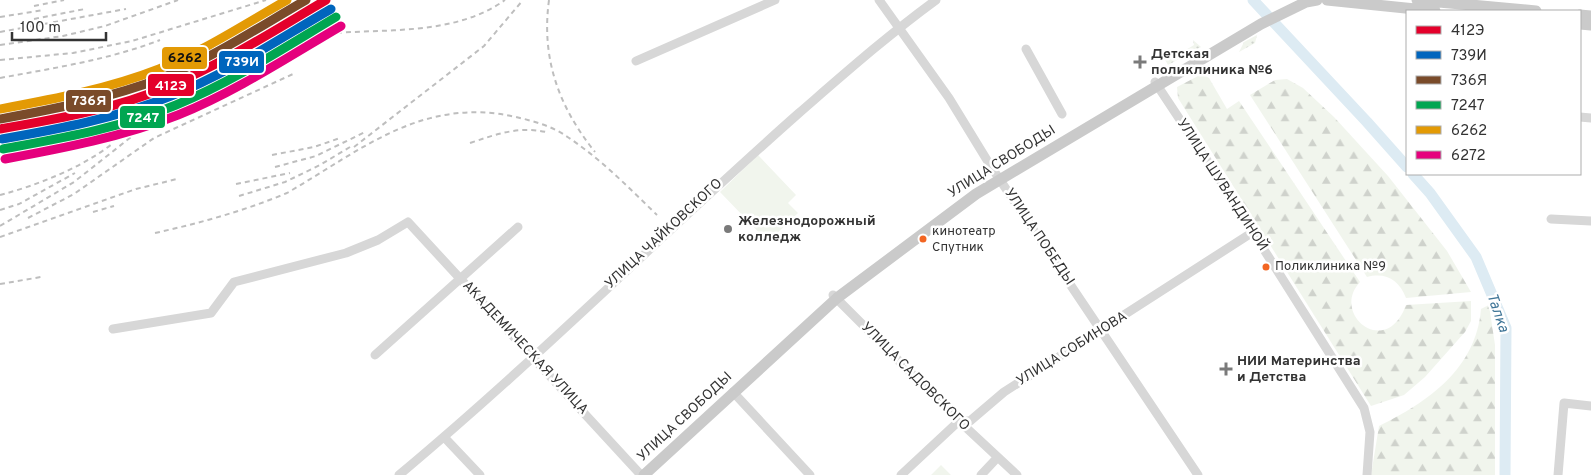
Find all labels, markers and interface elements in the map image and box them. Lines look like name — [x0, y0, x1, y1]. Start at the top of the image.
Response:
scale bar — [12, 10, 106, 42]
legend — [1406, 10, 1581, 175]
text: 100 m — [20, 19, 61, 38]
text: 412Э — [1451, 22, 1485, 41]
line badge: 6262 — [161, 46, 208, 70]
place label: Детская поликлиника №6 — [1151, 46, 1273, 79]
text: 739И — [1451, 47, 1487, 66]
text: 6262 — [168, 50, 202, 67]
line badge: 739И — [218, 50, 265, 74]
text: 739И — [225, 54, 259, 71]
marker: Детская поликлиника №6 — [1133, 55, 1147, 69]
text: 736Я — [1451, 72, 1487, 91]
line badge: 412Э — [147, 73, 195, 97]
text: 412Э — [155, 78, 187, 95]
line badge: 736Я — [65, 89, 112, 113]
text: 736Я — [72, 93, 106, 110]
text: 7247 — [1451, 97, 1485, 116]
line badge: 7247 — [119, 105, 166, 129]
text: 7247 — [127, 110, 159, 127]
street label: УЛИЦА ШУВАНДИНОЙ — [1173, 115, 1272, 254]
street label: УЛИЦА СВОБОДЫ — [945, 122, 1059, 202]
text: 6262 — [1451, 122, 1487, 141]
text: 6272 — [1451, 147, 1486, 166]
street label: УЛИЦА ЧАЙКОВСКОГО — [601, 175, 726, 293]
street label: УЛИЦА ПОБЕДЫ — [1000, 185, 1078, 289]
place label: Железнодорожный колледж — [738, 213, 876, 246]
marker: Железнодорожный колледж — [722, 223, 734, 235]
place label: кинотеатр Спутник — [932, 224, 996, 256]
marker: кинотеатр Спутник — [918, 234, 928, 244]
place label: Поликлиника №9 — [1275, 259, 1386, 275]
marker: Поликлиника №9 — [1261, 262, 1271, 272]
street label: АКАДЕМИЧЕСКАЯ УЛИЦА — [459, 278, 591, 418]
water label: Талка — [1481, 291, 1513, 335]
street label: УЛИЦА СОБИНОВА — [1014, 308, 1130, 390]
street label: УЛИЦА САДОВСКОГО — [857, 319, 973, 435]
place label: НИИ Материнства и Детства — [1237, 353, 1361, 386]
marker: НИИ Материнства и Детства — [1219, 362, 1233, 376]
street label: УЛИЦА СВОБОДЫ — [634, 369, 736, 465]

